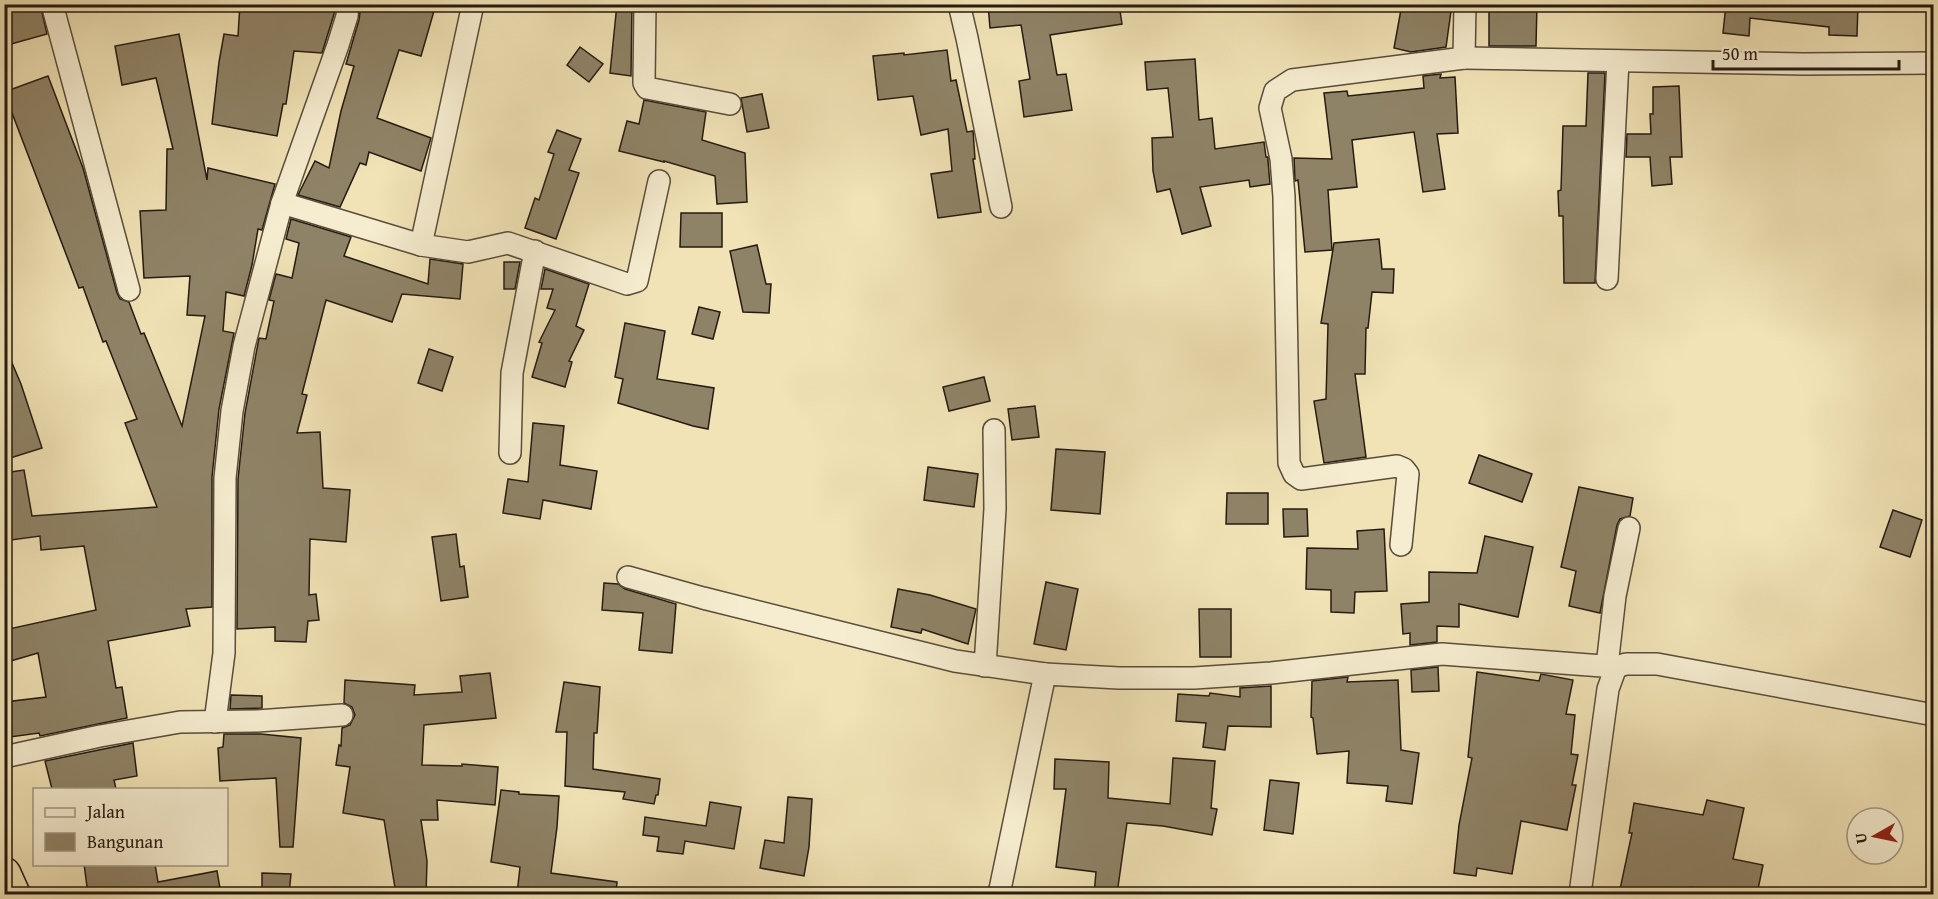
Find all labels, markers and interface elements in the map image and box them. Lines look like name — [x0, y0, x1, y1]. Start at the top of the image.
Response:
scale bar — [1713, 33, 1899, 71]
text: 50 m — [1722, 40, 1758, 67]
legend — [33, 788, 228, 866]
text: Jalan — [85, 798, 125, 825]
north arrow — [1845, 806, 1905, 866]
text: Bangunan — [87, 828, 163, 855]
text: U — [1847, 831, 1873, 846]

